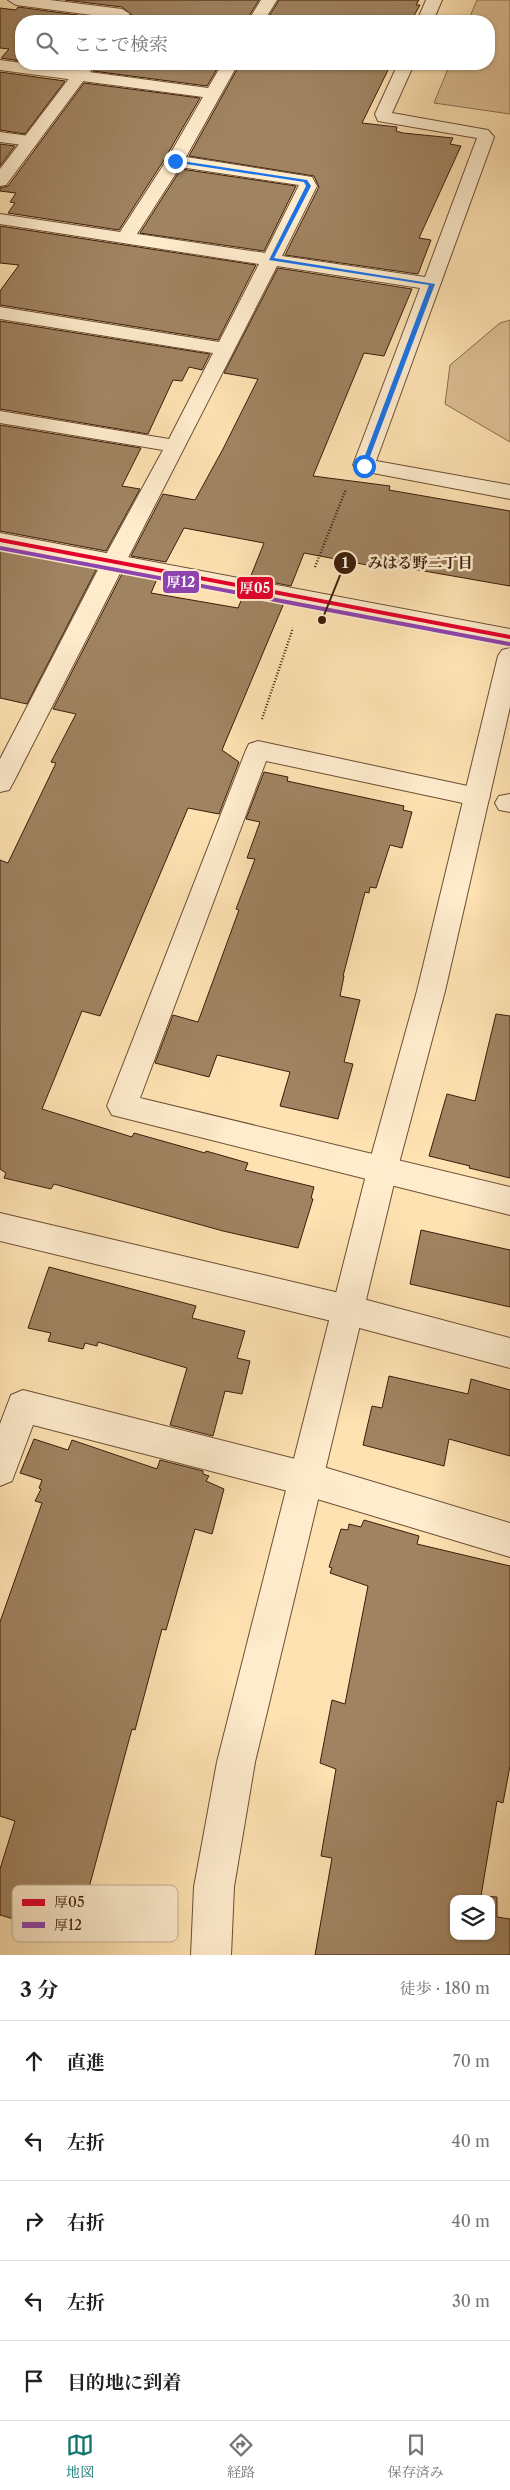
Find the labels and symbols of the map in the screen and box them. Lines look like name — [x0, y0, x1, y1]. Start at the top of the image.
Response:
route end — [164, 150, 187, 173]
route start — [353, 455, 376, 478]
callout: みはる野二丁目 — [332, 548, 482, 578]
text: 1 — [342, 553, 349, 572]
text: みはる野二丁目 — [367, 553, 473, 572]
line badge: 厚12 — [162, 570, 200, 594]
text: 厚12 — [167, 573, 195, 591]
line badge: 厚05 — [236, 576, 274, 600]
text: 厚05 — [240, 579, 271, 597]
legend — [12, 1885, 178, 1942]
text: 厚05 — [54, 1893, 84, 1911]
text: 厚12 — [54, 1916, 82, 1934]

